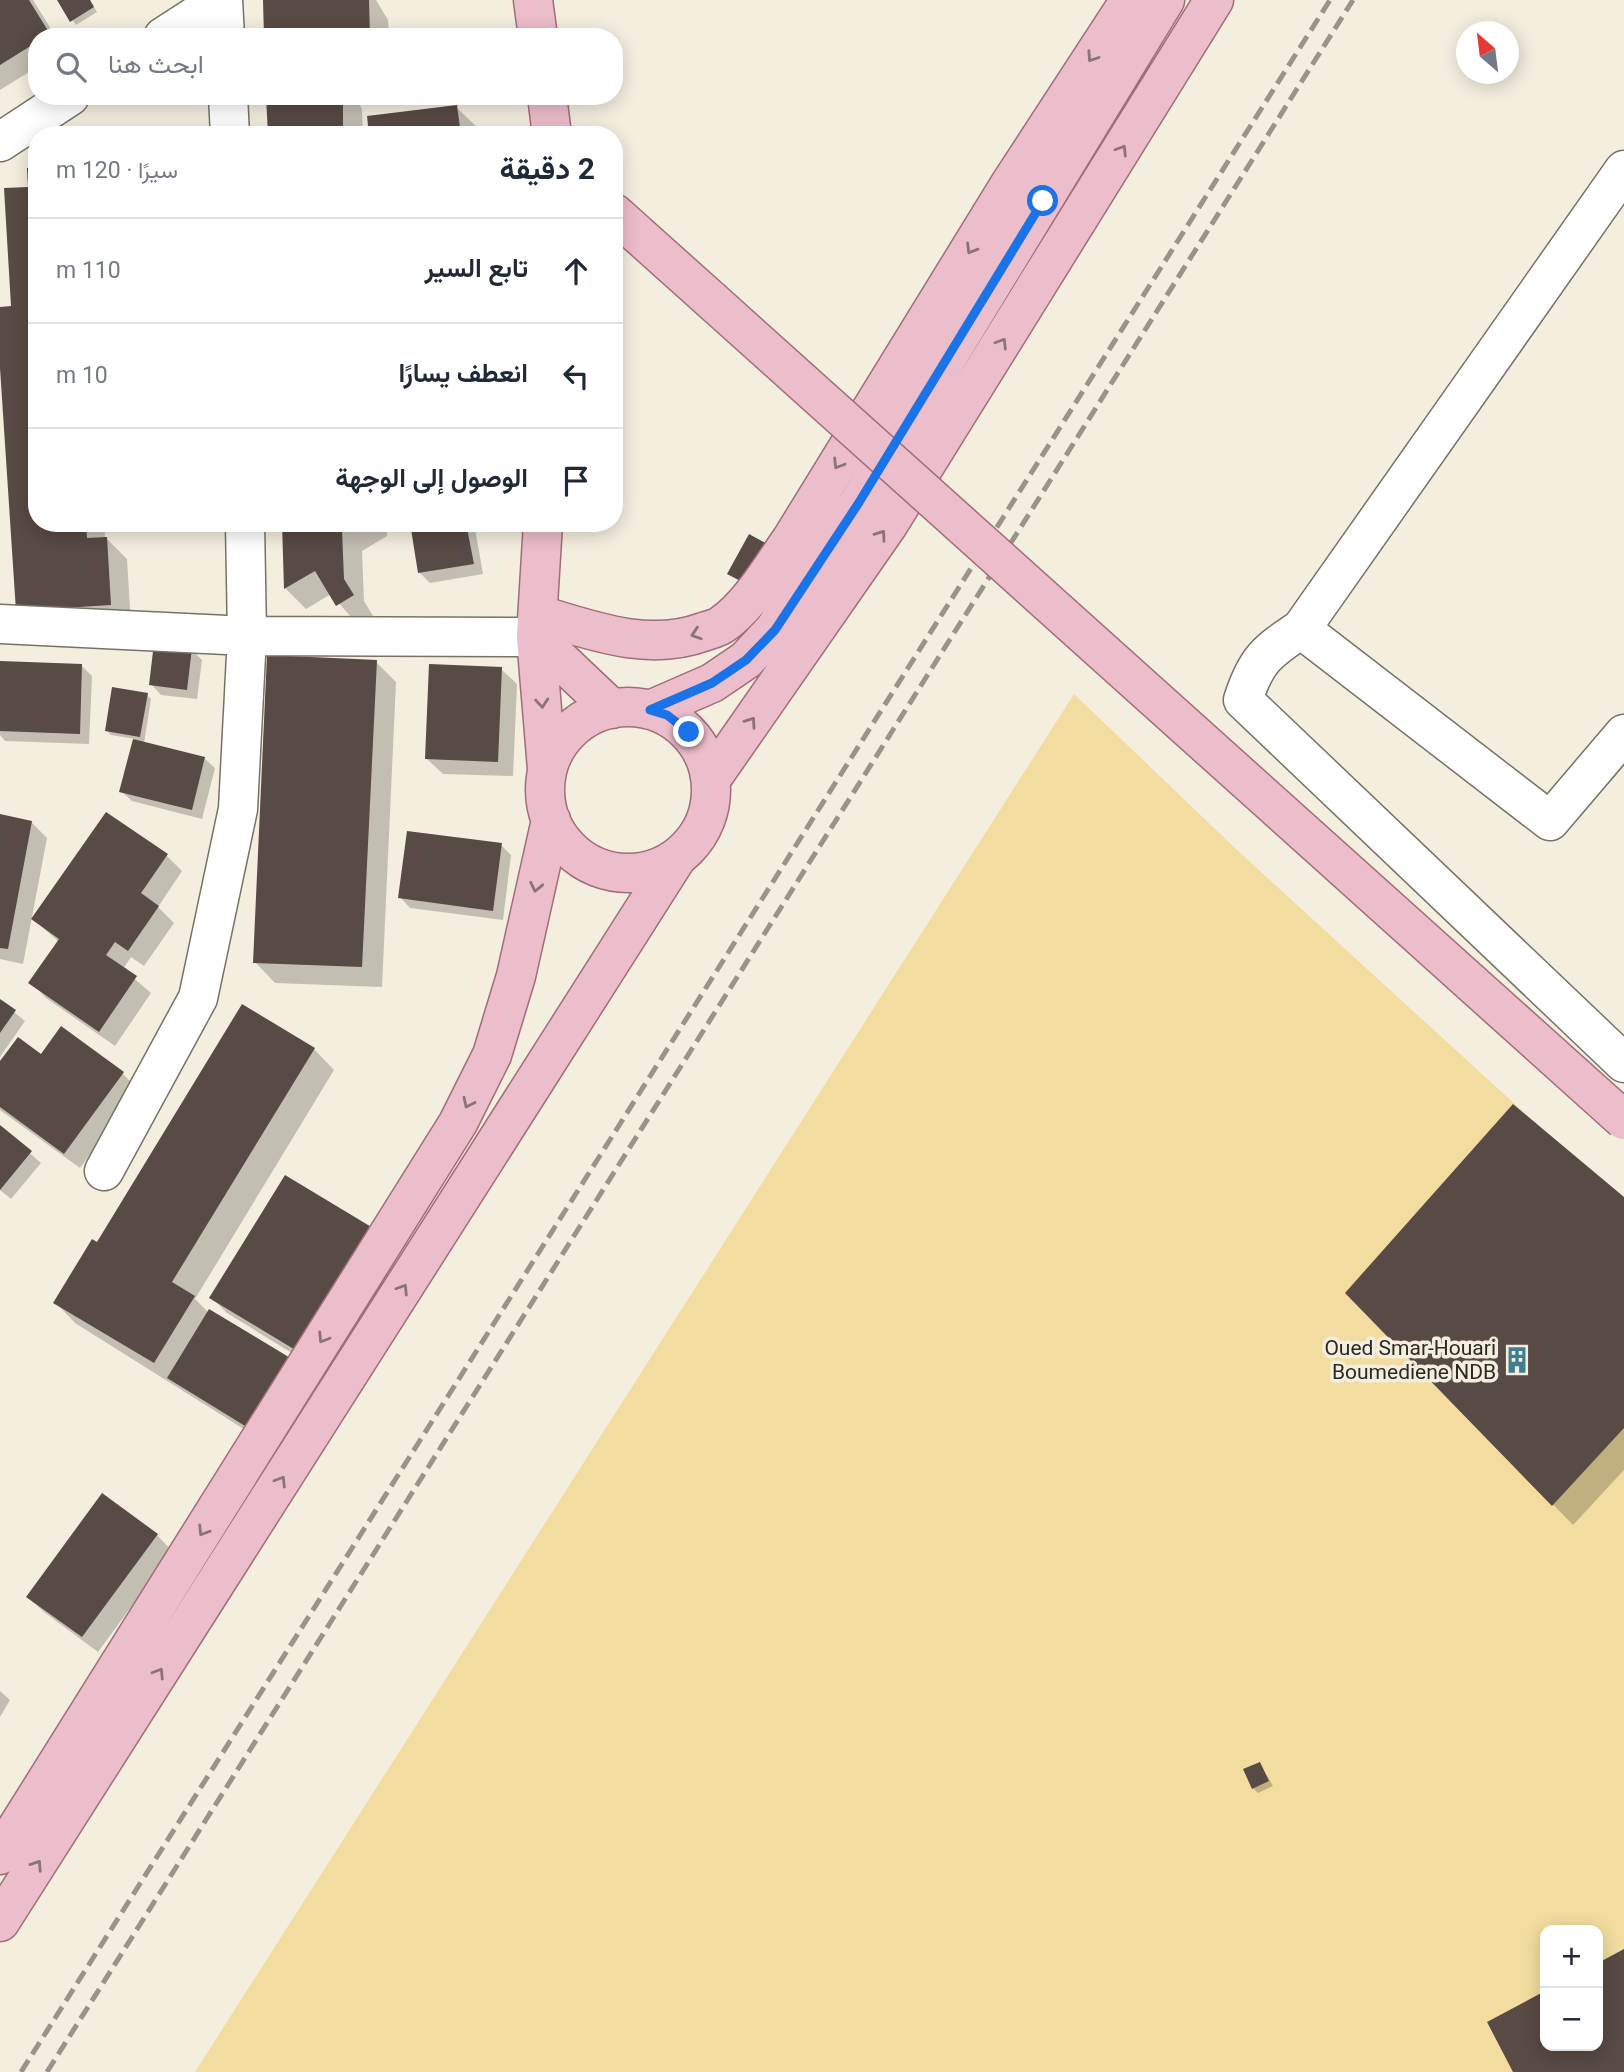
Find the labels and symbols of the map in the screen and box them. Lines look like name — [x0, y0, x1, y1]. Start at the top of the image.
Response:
north arrow — [1456, 21, 1519, 84]
one-way arrow — [1087, 49, 1100, 62]
one-way arrow — [1114, 144, 1127, 157]
route start — [1027, 185, 1058, 216]
one-way arrow — [966, 241, 979, 254]
one-way arrow — [994, 337, 1007, 350]
one-way arrow — [834, 456, 847, 469]
one-way arrow — [873, 530, 885, 543]
one-way arrow — [690, 626, 703, 640]
one-way arrow — [534, 698, 549, 709]
route end — [673, 716, 704, 747]
one-way arrow — [743, 717, 755, 730]
one-way arrow — [530, 881, 544, 893]
one-way arrow — [462, 1096, 476, 1108]
one-way arrow — [395, 1283, 408, 1296]
one-way arrow — [319, 1331, 332, 1344]
place label: Oued Smar-Houari Boumediene NDB — [1324, 1336, 1496, 1384]
building icon: Oued Smar-Houari Boumediene NDB — [1502, 1345, 1532, 1375]
one-way arrow — [273, 1475, 286, 1488]
one-way arrow — [198, 1524, 211, 1537]
one-way arrow — [151, 1668, 164, 1681]
one-way arrow — [28, 1859, 41, 1872]

